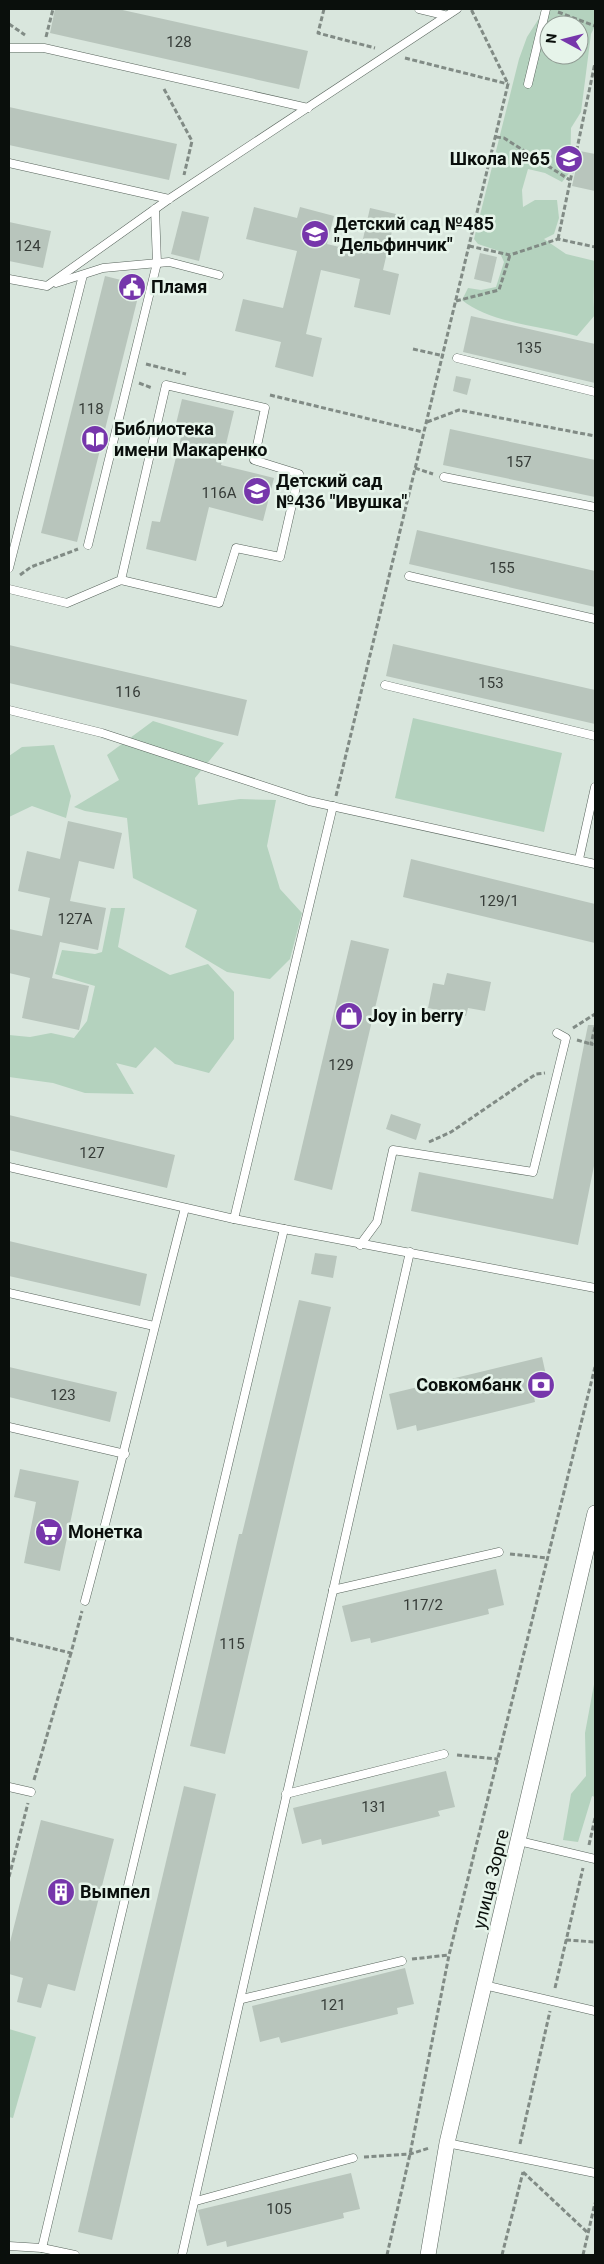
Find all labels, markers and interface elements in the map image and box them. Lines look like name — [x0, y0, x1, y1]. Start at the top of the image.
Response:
north arrow — [539, 15, 589, 65]
house number: 128 — [166, 33, 192, 51]
text: N — [543, 33, 560, 44]
school or university icon: Школа №65 — [554, 144, 584, 174]
place label: Школа №65 — [450, 148, 550, 169]
place label: Детский сад №485 "Дельфинчик" — [334, 213, 494, 255]
school or university icon: Детский сад №485 "Дельфинчик" — [300, 219, 330, 249]
house number: 124 — [15, 237, 41, 255]
public building icon: Пламя — [117, 272, 147, 302]
place label: Пламя — [151, 276, 207, 297]
house number: 135 — [516, 339, 542, 357]
house number: 118 — [78, 400, 104, 418]
place label: Библиотека имени Макаренко — [114, 418, 268, 460]
library icon: Библиотека имени Макаренко — [80, 424, 110, 454]
house number: 157 — [506, 453, 532, 471]
place label: Детский сад №436 "Ивушка" — [276, 470, 408, 512]
school or university icon: Детский сад №436 "Ивушка" — [242, 476, 272, 506]
house number: 116А — [201, 484, 237, 502]
house number: 155 — [489, 559, 515, 577]
house number: 153 — [478, 674, 504, 692]
house number: 116 — [115, 683, 141, 701]
house number: 129/1 — [479, 892, 519, 910]
house number: 127А — [57, 910, 93, 928]
shop icon: Joy in berry — [334, 1001, 364, 1031]
place label: Joy in berry — [368, 1005, 464, 1026]
house number: 129 — [328, 1056, 354, 1074]
house number: 127 — [79, 1144, 105, 1162]
bank icon: Совкомбанк — [526, 1370, 556, 1400]
place label: Совкомбанк — [416, 1374, 523, 1395]
house number: 123 — [50, 1386, 76, 1404]
supermarket icon: Монетка — [34, 1517, 64, 1547]
place label: Монетка — [68, 1521, 143, 1542]
house number: 117/2 — [403, 1596, 443, 1614]
house number: 115 — [219, 1635, 245, 1653]
house number: 131 — [361, 1798, 387, 1816]
street label: улица Зорге — [468, 1827, 513, 1931]
building icon: Вымпел — [46, 1877, 76, 1907]
place label: Вымпел — [80, 1881, 150, 1902]
house number: 121 — [320, 1996, 346, 2014]
house number: 105 — [266, 2200, 292, 2218]

